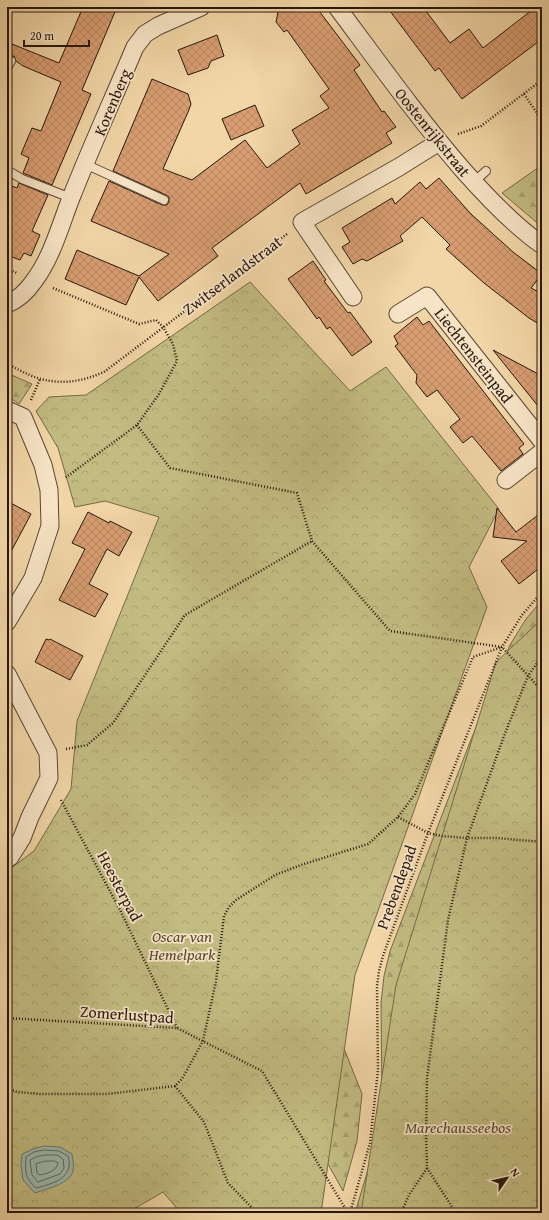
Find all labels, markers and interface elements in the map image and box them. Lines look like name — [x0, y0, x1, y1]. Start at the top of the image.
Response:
scale bar — [24, 22, 89, 48]
text: 20 m — [30, 27, 54, 44]
street label: Korenberg — [87, 65, 137, 139]
street label: Oostenrijkstraat — [389, 82, 477, 182]
street label: Zwitserlandstraat — [177, 229, 287, 320]
street label: Liechtensteinpad — [429, 302, 519, 408]
street label: Prebendepad — [370, 841, 422, 932]
street label: Heesterpad — [91, 847, 149, 926]
park label: Oscar van Hemelpark — [148, 924, 216, 966]
street label: Zomerlustpad — [79, 999, 175, 1029]
park label: Marechausseebos — [405, 1115, 511, 1139]
north arrow — [487, 1158, 527, 1198]
text: N — [507, 1165, 524, 1180]

